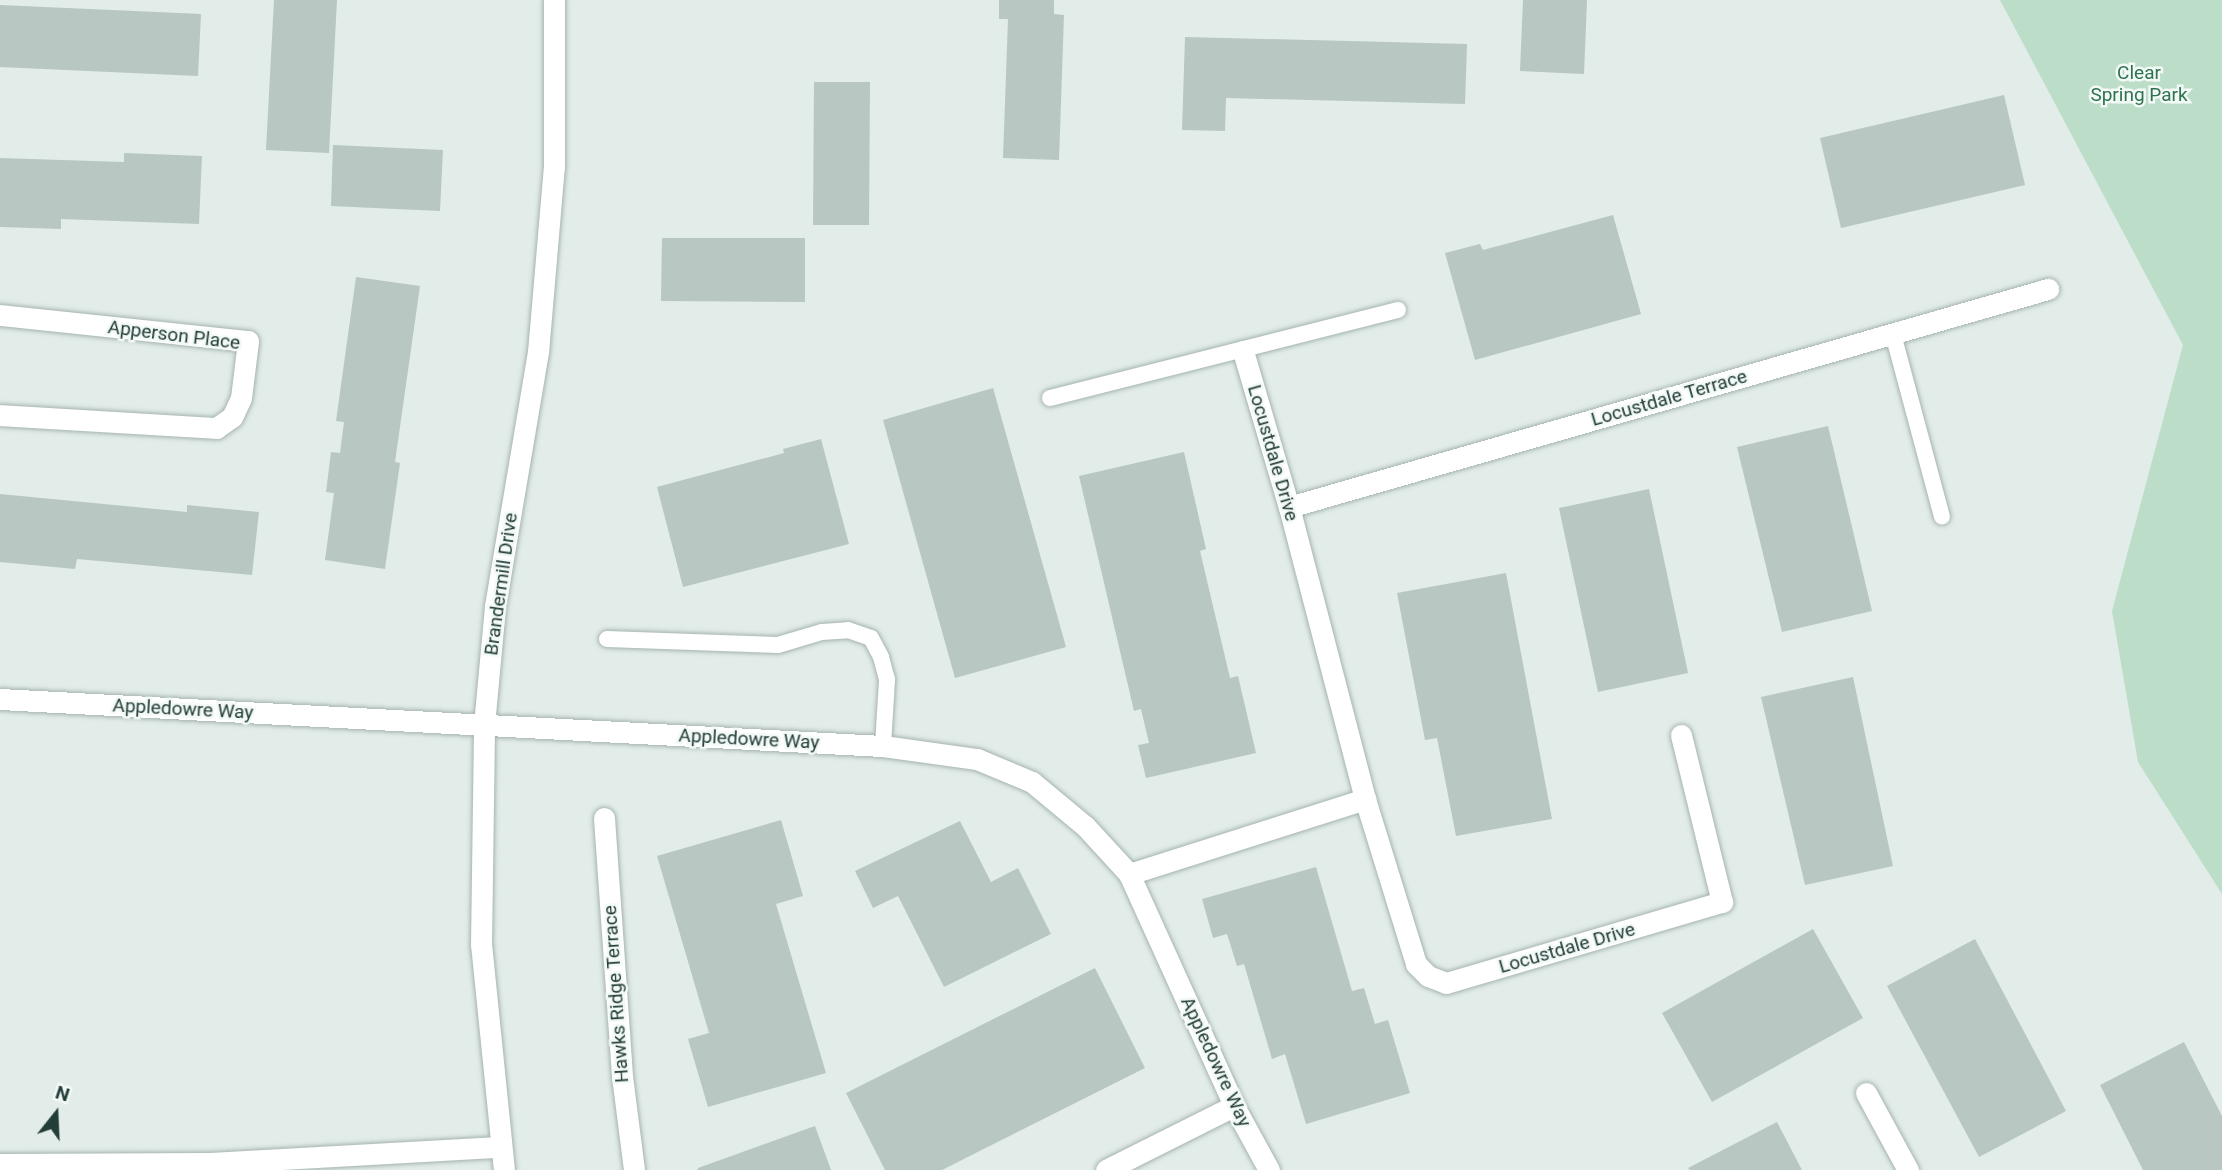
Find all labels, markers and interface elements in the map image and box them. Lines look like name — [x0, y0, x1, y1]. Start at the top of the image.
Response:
park label: Clear Spring Park — [2090, 62, 2188, 106]
street label: Apperson Place — [107, 316, 241, 354]
street label: Locustdale Terrace — [1588, 365, 1750, 431]
street label: Locustdale Drive — [1243, 382, 1303, 524]
street label: Brandermill Drive — [480, 511, 522, 657]
street label: Appledowre Way — [112, 694, 254, 724]
street label: Appledowre Way — [678, 724, 820, 754]
street label: Hawks Ridge Terrace — [598, 904, 634, 1084]
street label: Locustdale Drive — [1496, 918, 1638, 978]
street label: Appledowre Way — [1176, 993, 1256, 1131]
north arrow — [21, 1079, 91, 1149]
text: N — [53, 1081, 73, 1107]

